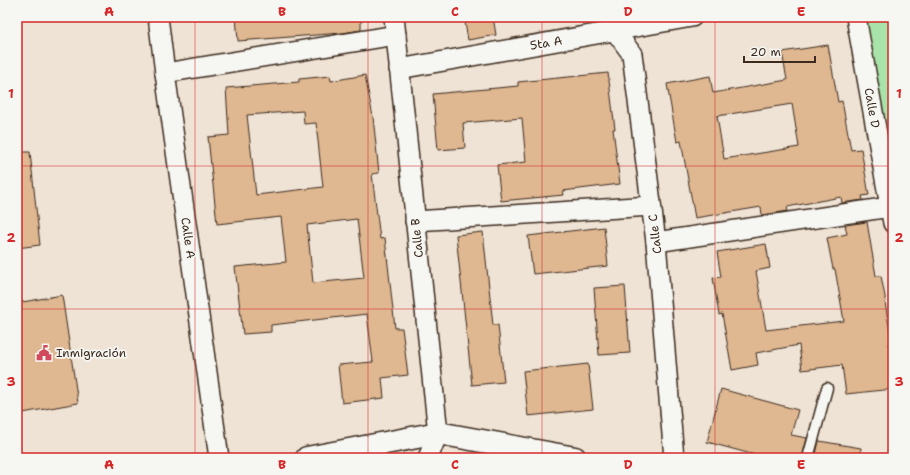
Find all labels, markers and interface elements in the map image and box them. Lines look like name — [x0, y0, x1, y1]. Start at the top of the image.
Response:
text: A — [104, 3, 114, 20]
text: B — [278, 3, 286, 20]
text: C — [451, 3, 459, 20]
text: D — [623, 3, 633, 20]
text: E — [797, 3, 806, 20]
street label: 5ta A — [529, 32, 564, 54]
scale bar — [744, 38, 815, 64]
text: 20 m — [750, 44, 781, 60]
text: 1 — [8, 85, 14, 102]
text: 1 — [896, 85, 902, 102]
street label: Calle D — [861, 87, 883, 129]
street label: Calle C — [645, 213, 665, 255]
street label: Calle A — [177, 216, 199, 260]
street label: Calle B — [407, 217, 427, 259]
text: 2 — [6, 229, 16, 246]
text: 2 — [894, 229, 904, 246]
public building icon: Inmigración — [35, 344, 53, 362]
place label: Inmigración — [56, 345, 126, 361]
text: 3 — [6, 373, 16, 390]
text: 3 — [894, 373, 904, 390]
text: A — [104, 456, 114, 473]
text: B — [278, 456, 286, 473]
text: C — [451, 456, 459, 473]
text: D — [623, 456, 633, 473]
text: E — [797, 456, 806, 473]

